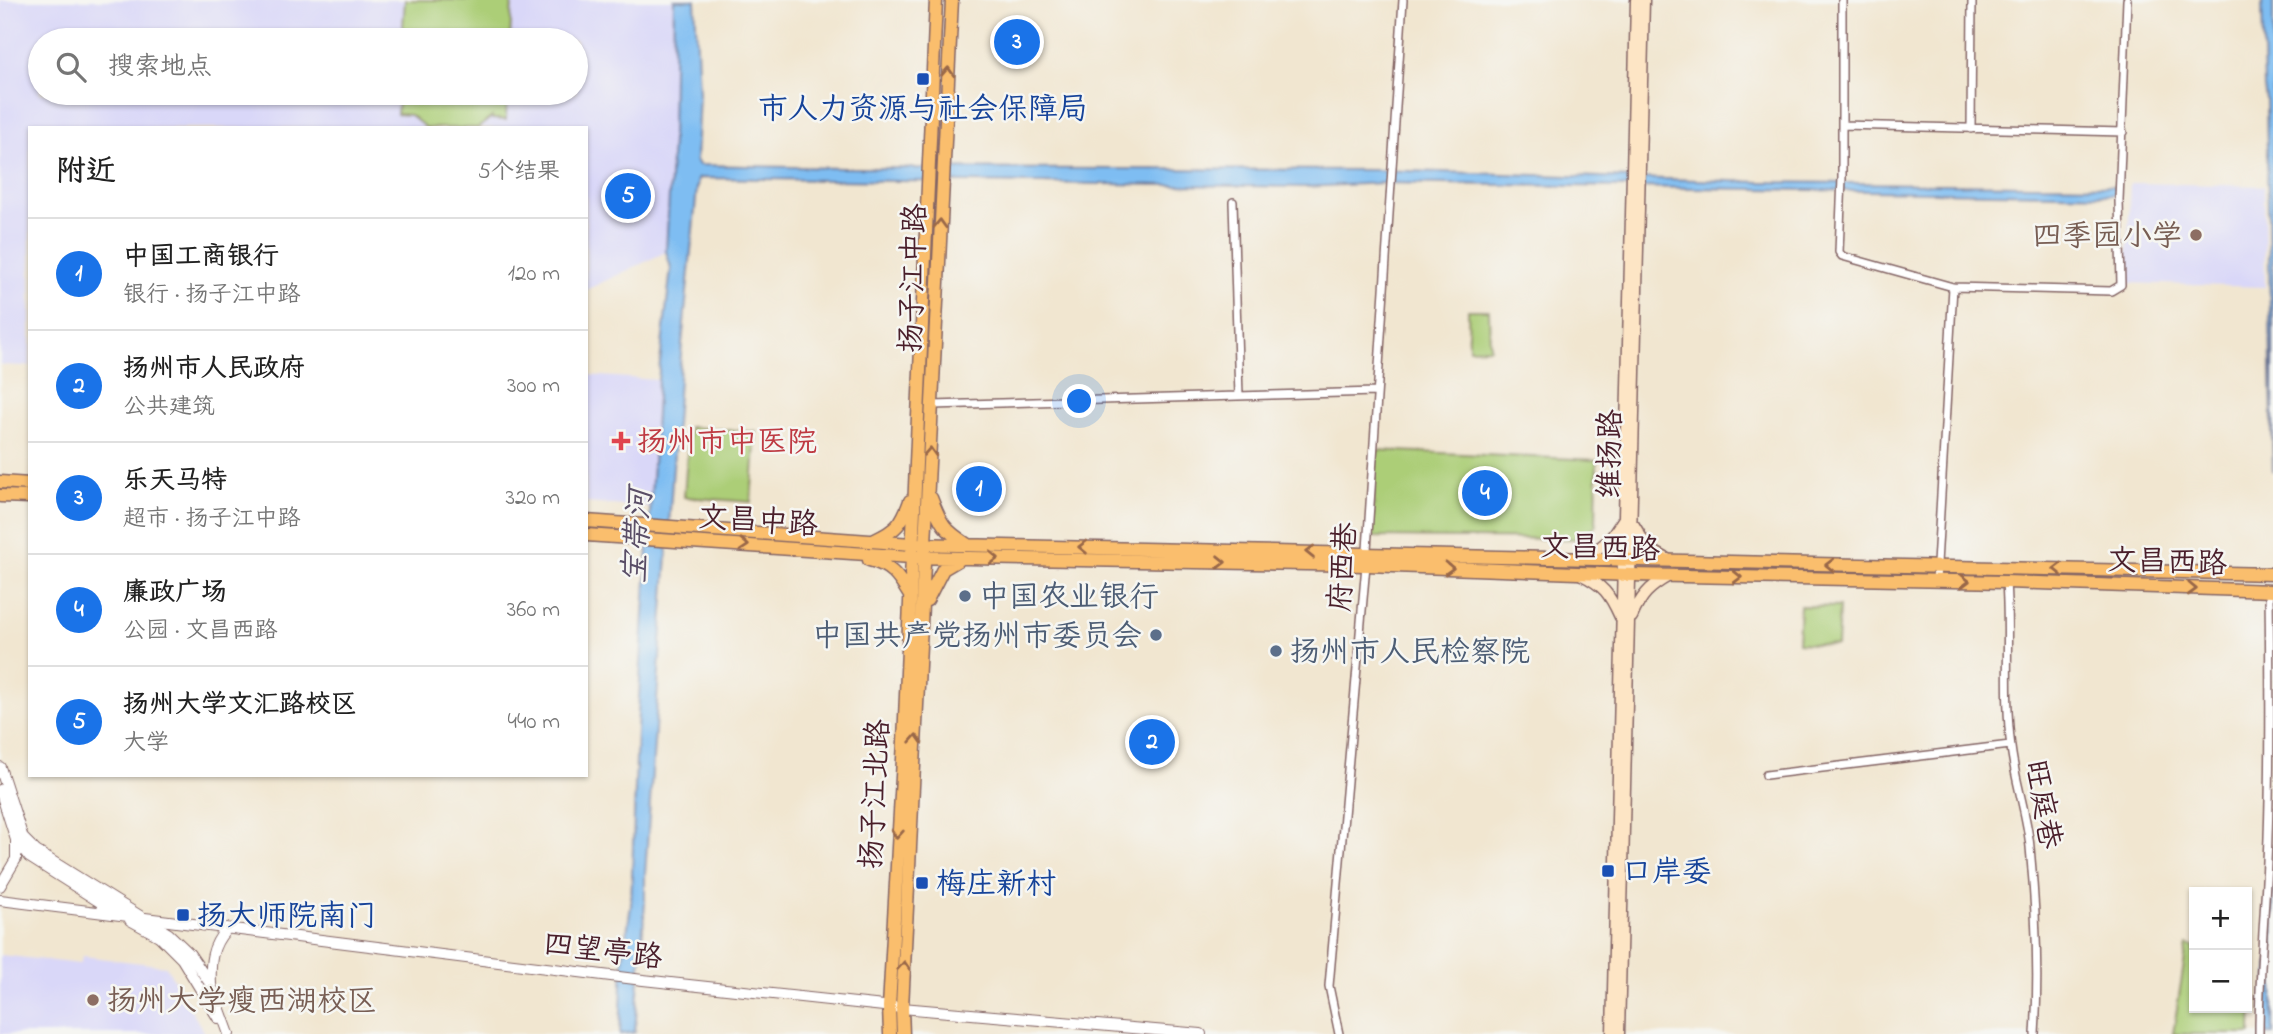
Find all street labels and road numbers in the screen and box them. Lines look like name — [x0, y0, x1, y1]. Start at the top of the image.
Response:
street label: 扬子江中路 — [890, 202, 940, 354]
street label: 维扬路 — [1589, 409, 1635, 499]
street label: 文昌中路 — [696, 497, 819, 549]
street label: 府西巷 — [1320, 521, 1370, 614]
street label: 文昌西路 — [1539, 526, 1661, 574]
street label: 文昌西路 — [2106, 540, 2228, 588]
street label: 扬子江北路 — [851, 718, 903, 870]
street label: 旺庭巷 — [2012, 756, 2071, 853]
street label: 四望亭路 — [540, 924, 665, 982]

